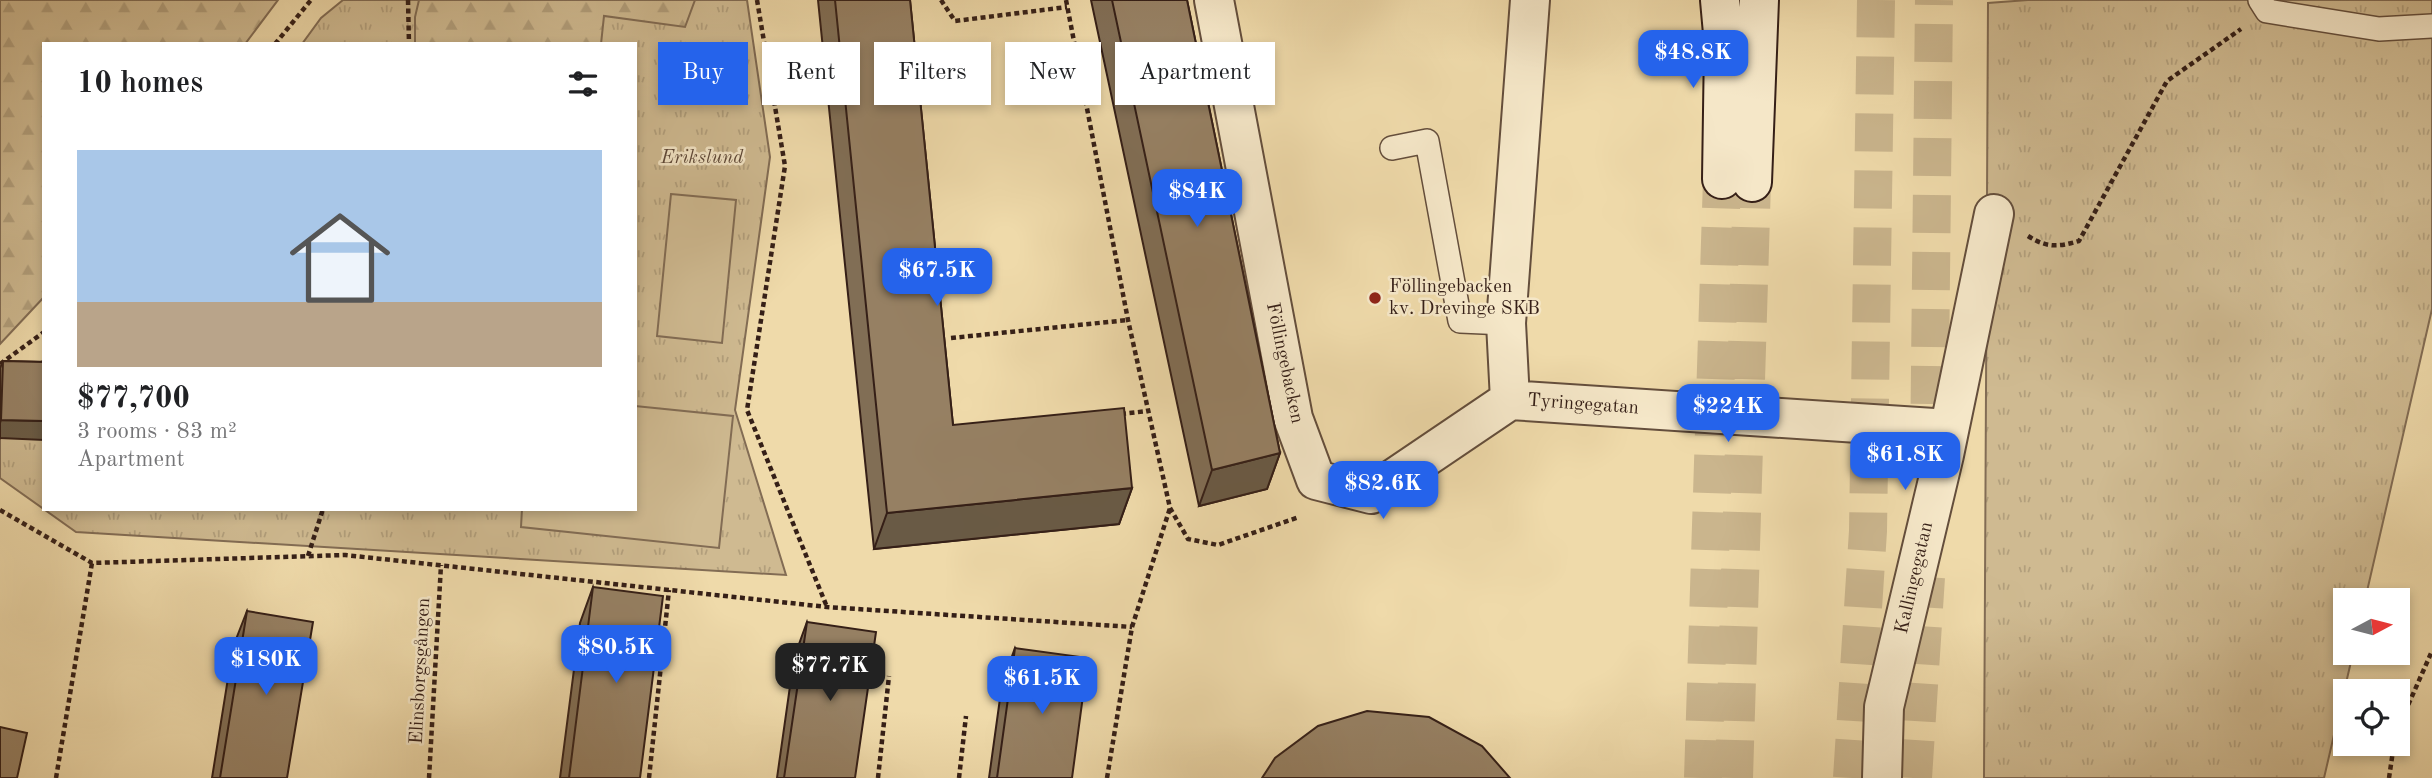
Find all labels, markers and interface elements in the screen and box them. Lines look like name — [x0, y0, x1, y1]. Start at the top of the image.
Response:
pin: $48.8K — [1636, 31, 1750, 90]
text: $48.8K — [1654, 41, 1732, 64]
chip: Buy — [658, 42, 748, 105]
chip: Rent — [762, 42, 860, 105]
chip: Filters — [874, 42, 991, 105]
chip: New — [1005, 42, 1101, 105]
chip: Apartment — [1115, 42, 1275, 105]
icon: filters — [564, 65, 602, 103]
text: 10 homes — [77, 69, 203, 99]
park label: Erikslund — [660, 149, 744, 168]
pin: $84K — [1156, 170, 1238, 229]
text: $84K — [1168, 180, 1226, 203]
icon: home — [277, 195, 403, 321]
pin: $67.5K — [880, 248, 994, 308]
text: $67.5K — [898, 259, 976, 282]
place label: Föllingebacken kv. Drevinge SKB — [1389, 278, 1540, 319]
marker: Föllingebacken kv. Drevinge SKB — [1367, 290, 1383, 306]
street label: Föllingebacken — [1262, 301, 1306, 425]
text: $77,700 — [77, 384, 190, 414]
pin: $224K — [1679, 384, 1777, 444]
street label: Tyringegatan — [1527, 392, 1639, 418]
text: $224K — [1692, 395, 1764, 418]
text: 3 rooms · 83 m² — [77, 420, 237, 443]
pin: $61.8K — [1848, 433, 1962, 492]
text: $61.8K — [1866, 443, 1944, 466]
text: Apartment — [77, 448, 185, 471]
pin: $82.6K — [1326, 462, 1440, 521]
text: $82.6K — [1344, 472, 1422, 495]
street label: Kallingegatan — [1893, 520, 1937, 636]
north arrow — [2333, 588, 2410, 665]
map controls — [2333, 588, 2410, 756]
street label: Elinsborgsgången — [408, 597, 434, 745]
pin: $80.5K — [559, 626, 673, 685]
text: $80.5K — [577, 636, 655, 659]
pin: $180K — [217, 638, 315, 697]
pin: $77.7K — [773, 644, 887, 703]
text: $180K — [230, 648, 302, 671]
text: $77.7K — [791, 654, 869, 677]
pin: $61.5K — [985, 656, 1099, 716]
text: $61.5K — [1003, 667, 1081, 690]
button: locate — [2333, 679, 2410, 756]

